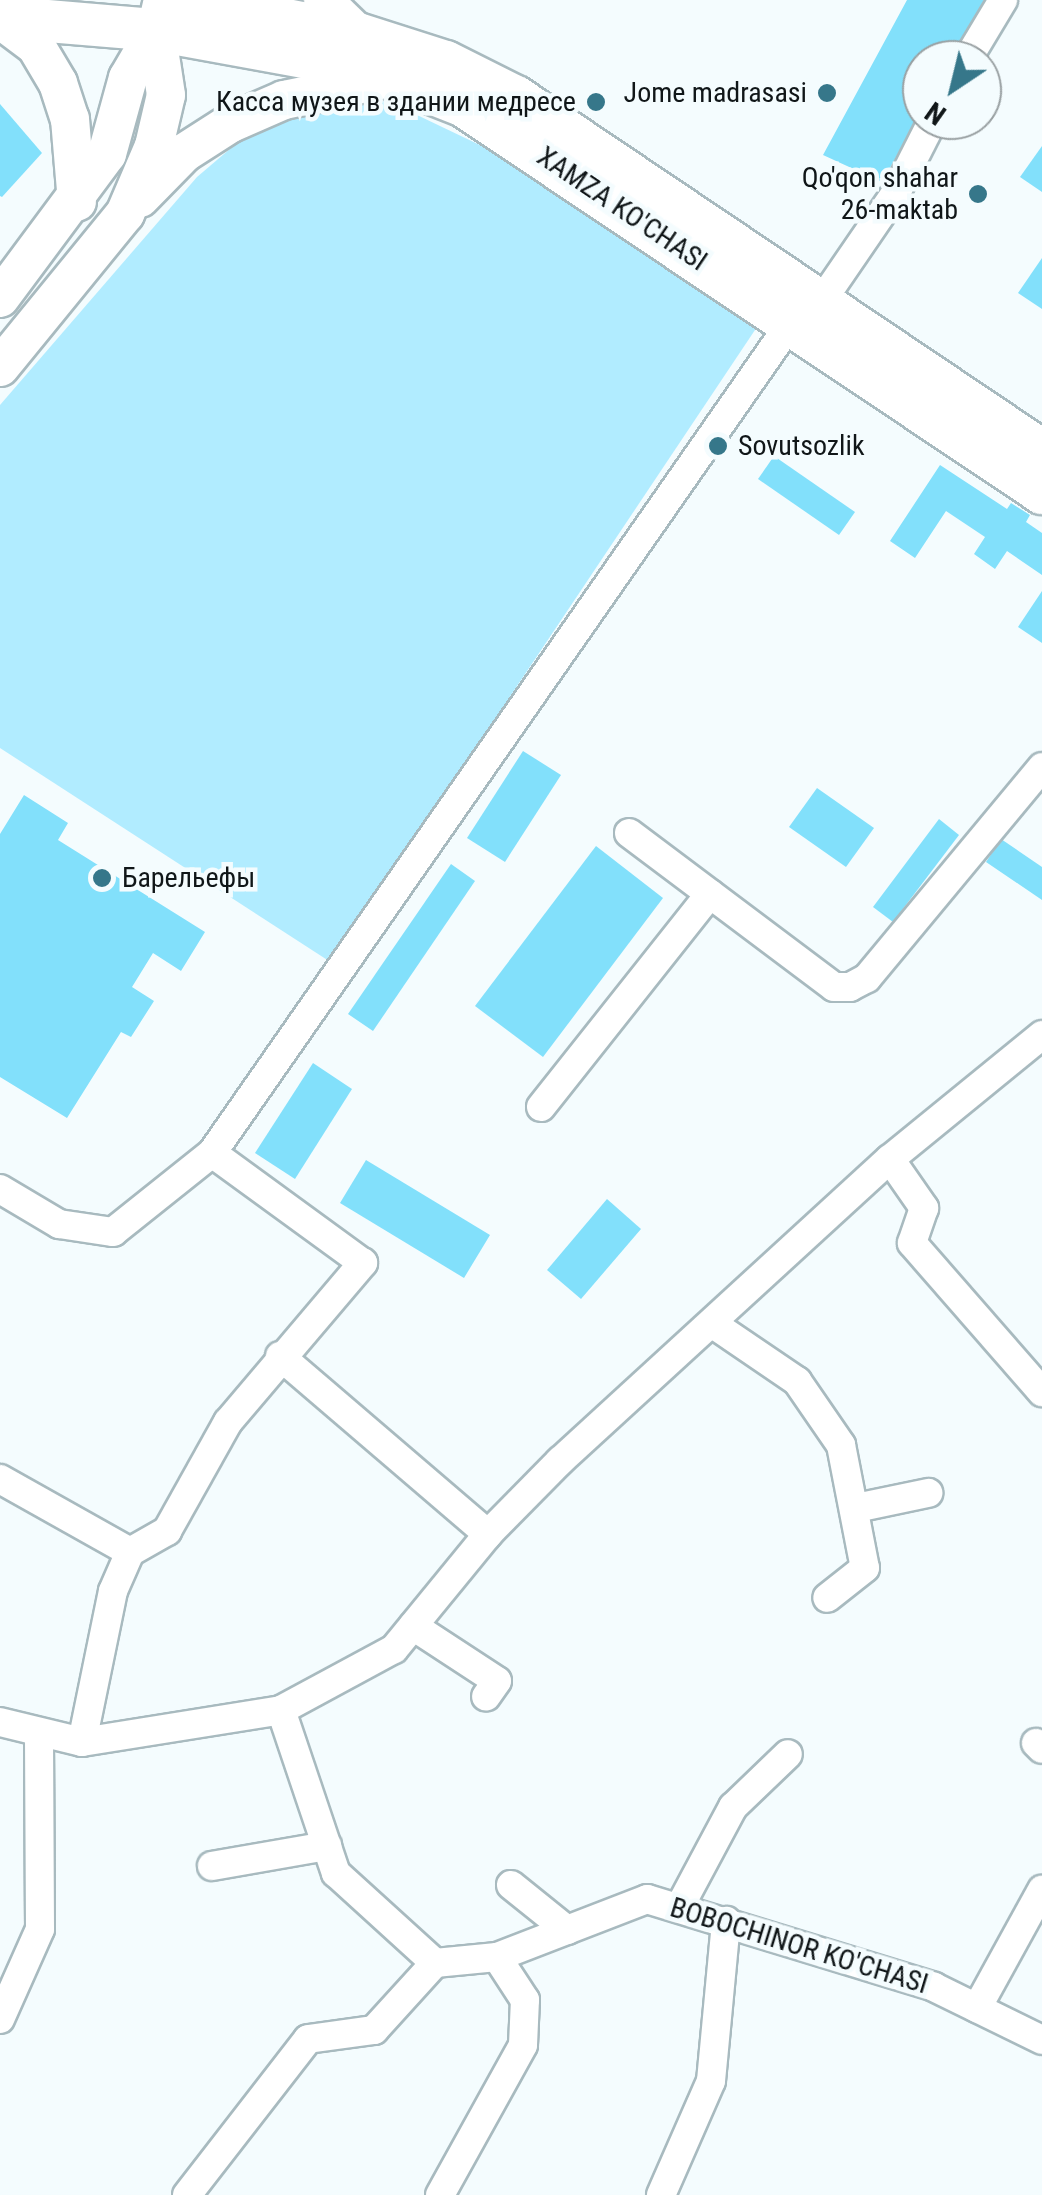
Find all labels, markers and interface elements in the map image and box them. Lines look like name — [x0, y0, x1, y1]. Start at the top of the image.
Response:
north arrow — [902, 40, 1002, 140]
place label: Jome madrasasi — [624, 76, 807, 110]
marker: Jome madrasasi — [816, 82, 838, 104]
place label: Касса музея в здании медресе — [216, 85, 576, 119]
marker: Касса музея в здании медресе — [585, 91, 607, 113]
text: N — [919, 95, 952, 132]
street label: XAMZA KO'CHASI — [531, 140, 713, 278]
place label: Qo'qon shahar 26-maktab — [802, 161, 958, 227]
marker: Qo'qon shahar 26-maktab — [967, 183, 989, 205]
place label: Sovutsozlik — [738, 429, 865, 463]
marker: Sovutsozlik — [707, 435, 729, 457]
place label: Барельефы — [122, 861, 255, 895]
marker: Барельефы — [91, 867, 113, 889]
street label: BOBOCHINOR KO'CHASI — [666, 1891, 932, 2001]

